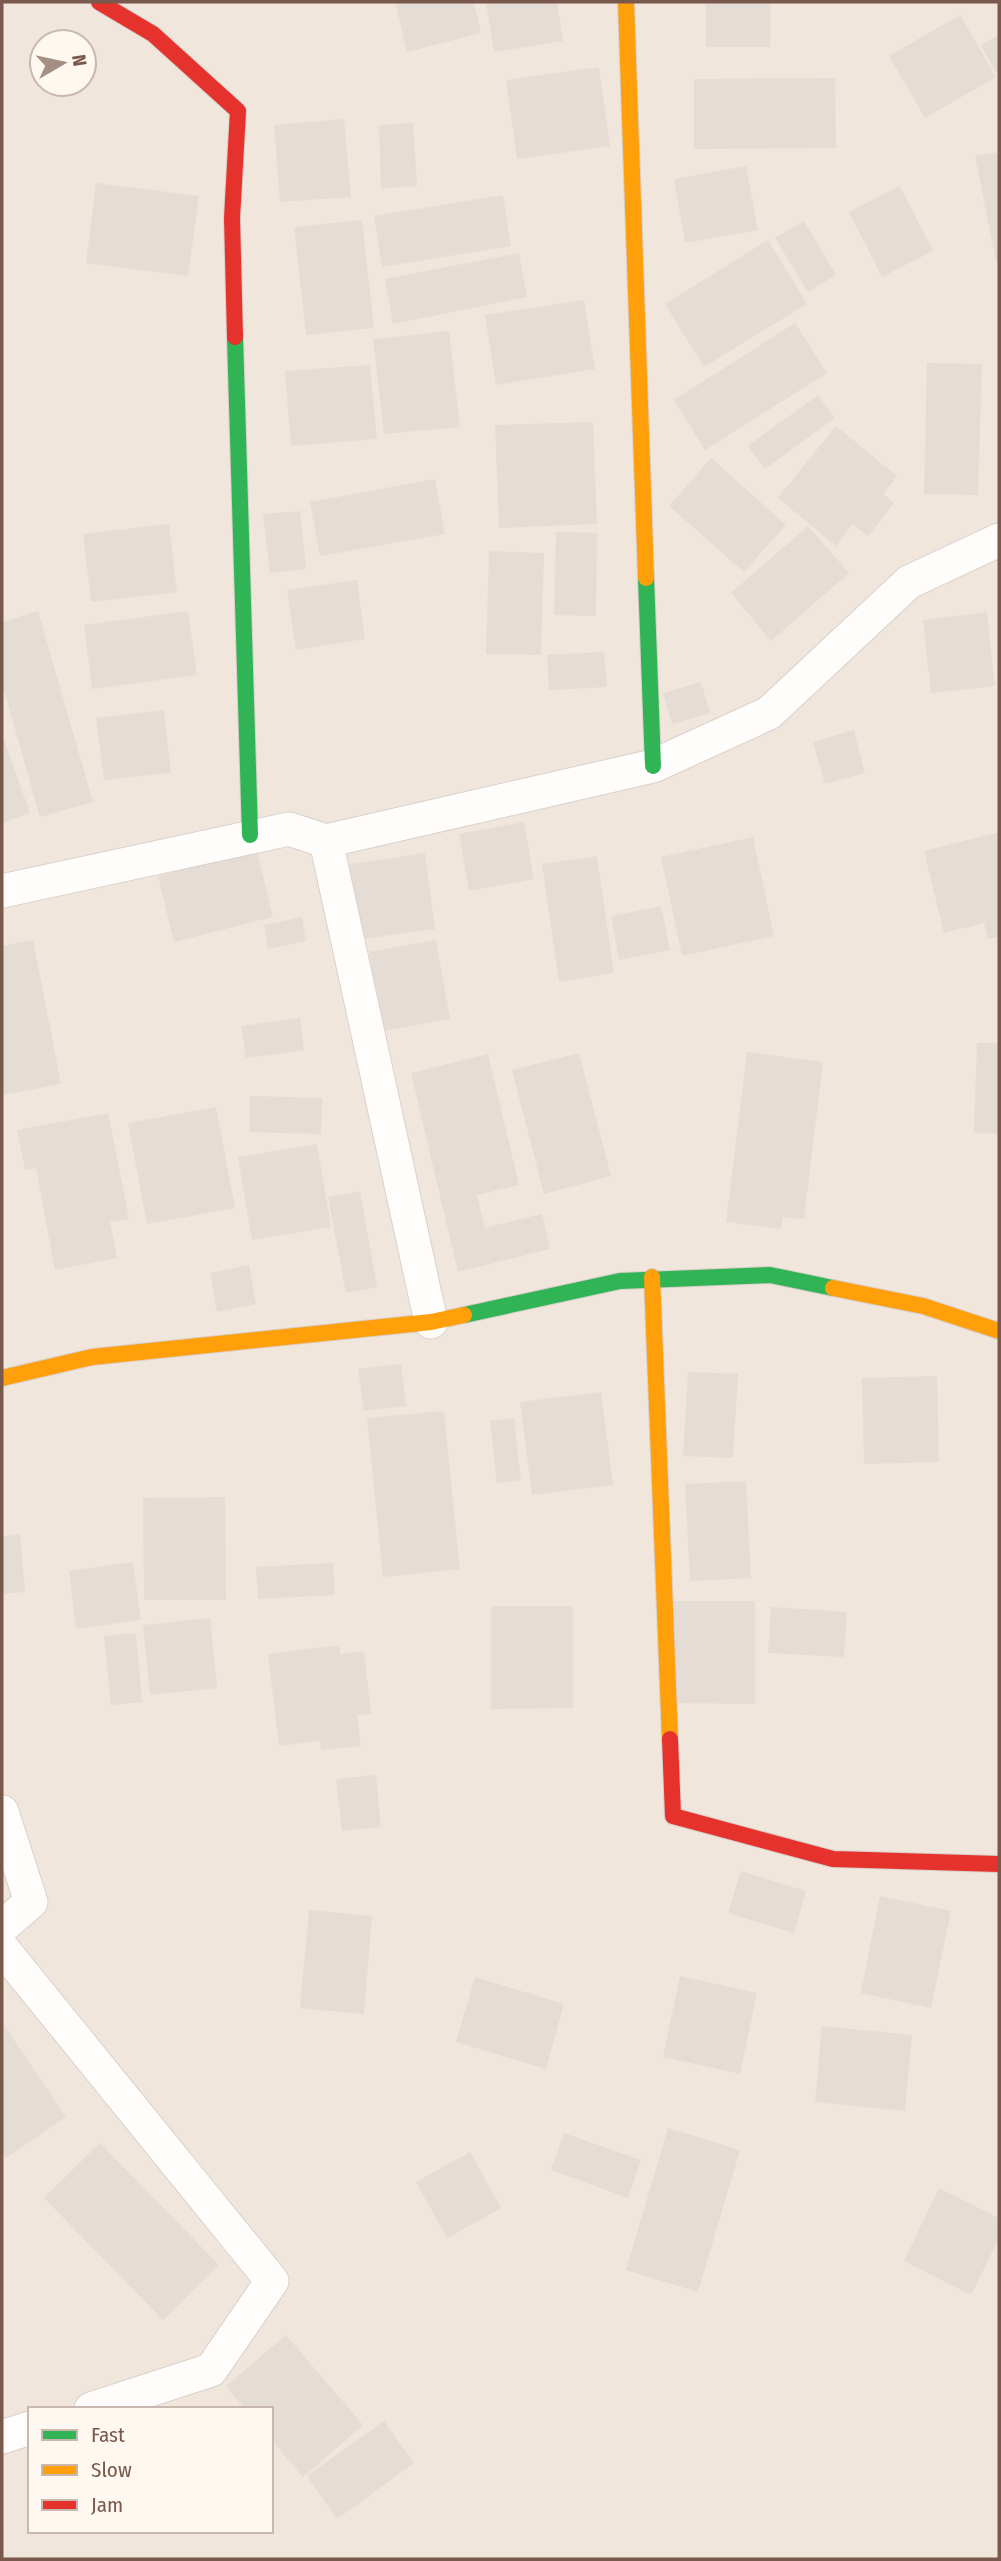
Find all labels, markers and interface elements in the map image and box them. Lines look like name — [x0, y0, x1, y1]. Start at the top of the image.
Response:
north arrow — [28, 28, 98, 98]
text: N — [67, 53, 92, 68]
legend — [28, 2407, 273, 2533]
text: Fast — [91, 2422, 125, 2448]
text: Slow — [91, 2457, 132, 2483]
text: Jam — [91, 2492, 123, 2518]

